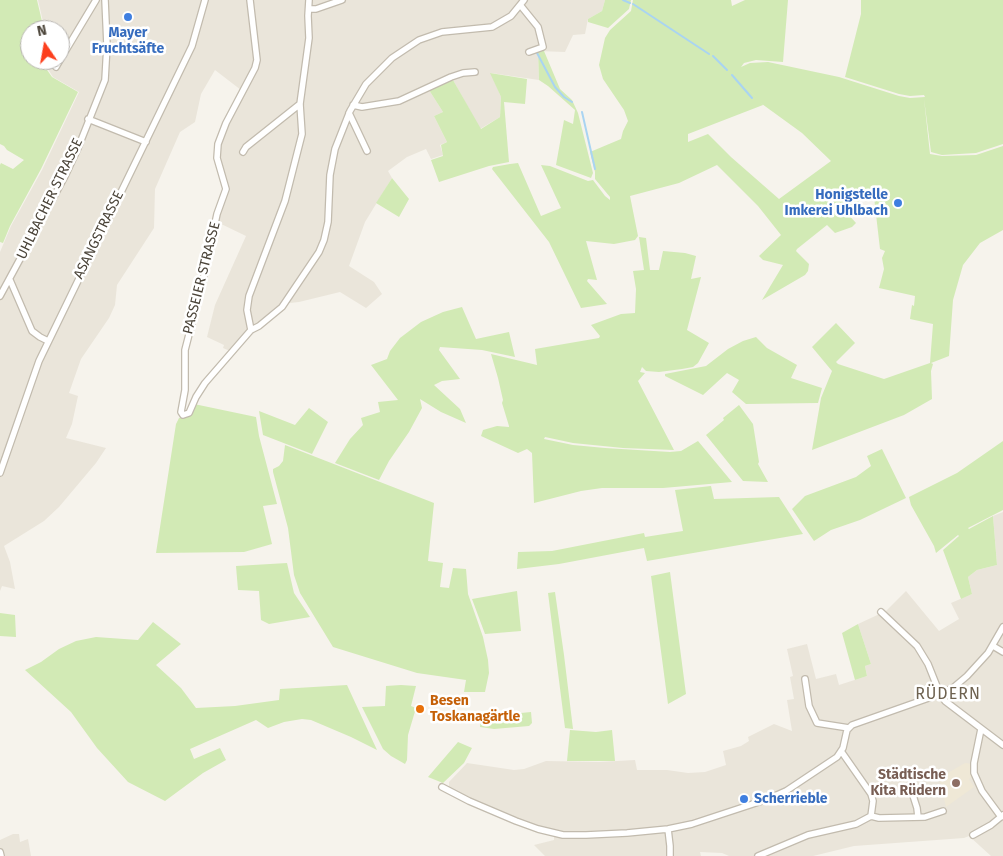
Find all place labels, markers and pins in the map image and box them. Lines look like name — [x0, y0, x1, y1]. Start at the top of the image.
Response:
marker: Mayer Fruchtsäfte — [122, 11, 134, 23]
place label: Mayer Fruchtsäfte — [92, 25, 164, 58]
place label: Honigstelle Imkerei Uhlbach — [785, 187, 888, 220]
marker: Honigstelle Imkerei Uhlbach — [892, 197, 904, 209]
place label: Besen Toskanagärtle — [430, 693, 520, 726]
marker: Besen Toskanagärtle — [414, 703, 426, 715]
place label: Städtische Kita Rüdern — [870, 767, 946, 800]
marker: Städtische Kita Rüdern — [950, 777, 962, 789]
place label: Scherrieble — [754, 791, 828, 807]
marker: Scherrieble — [738, 793, 750, 805]

